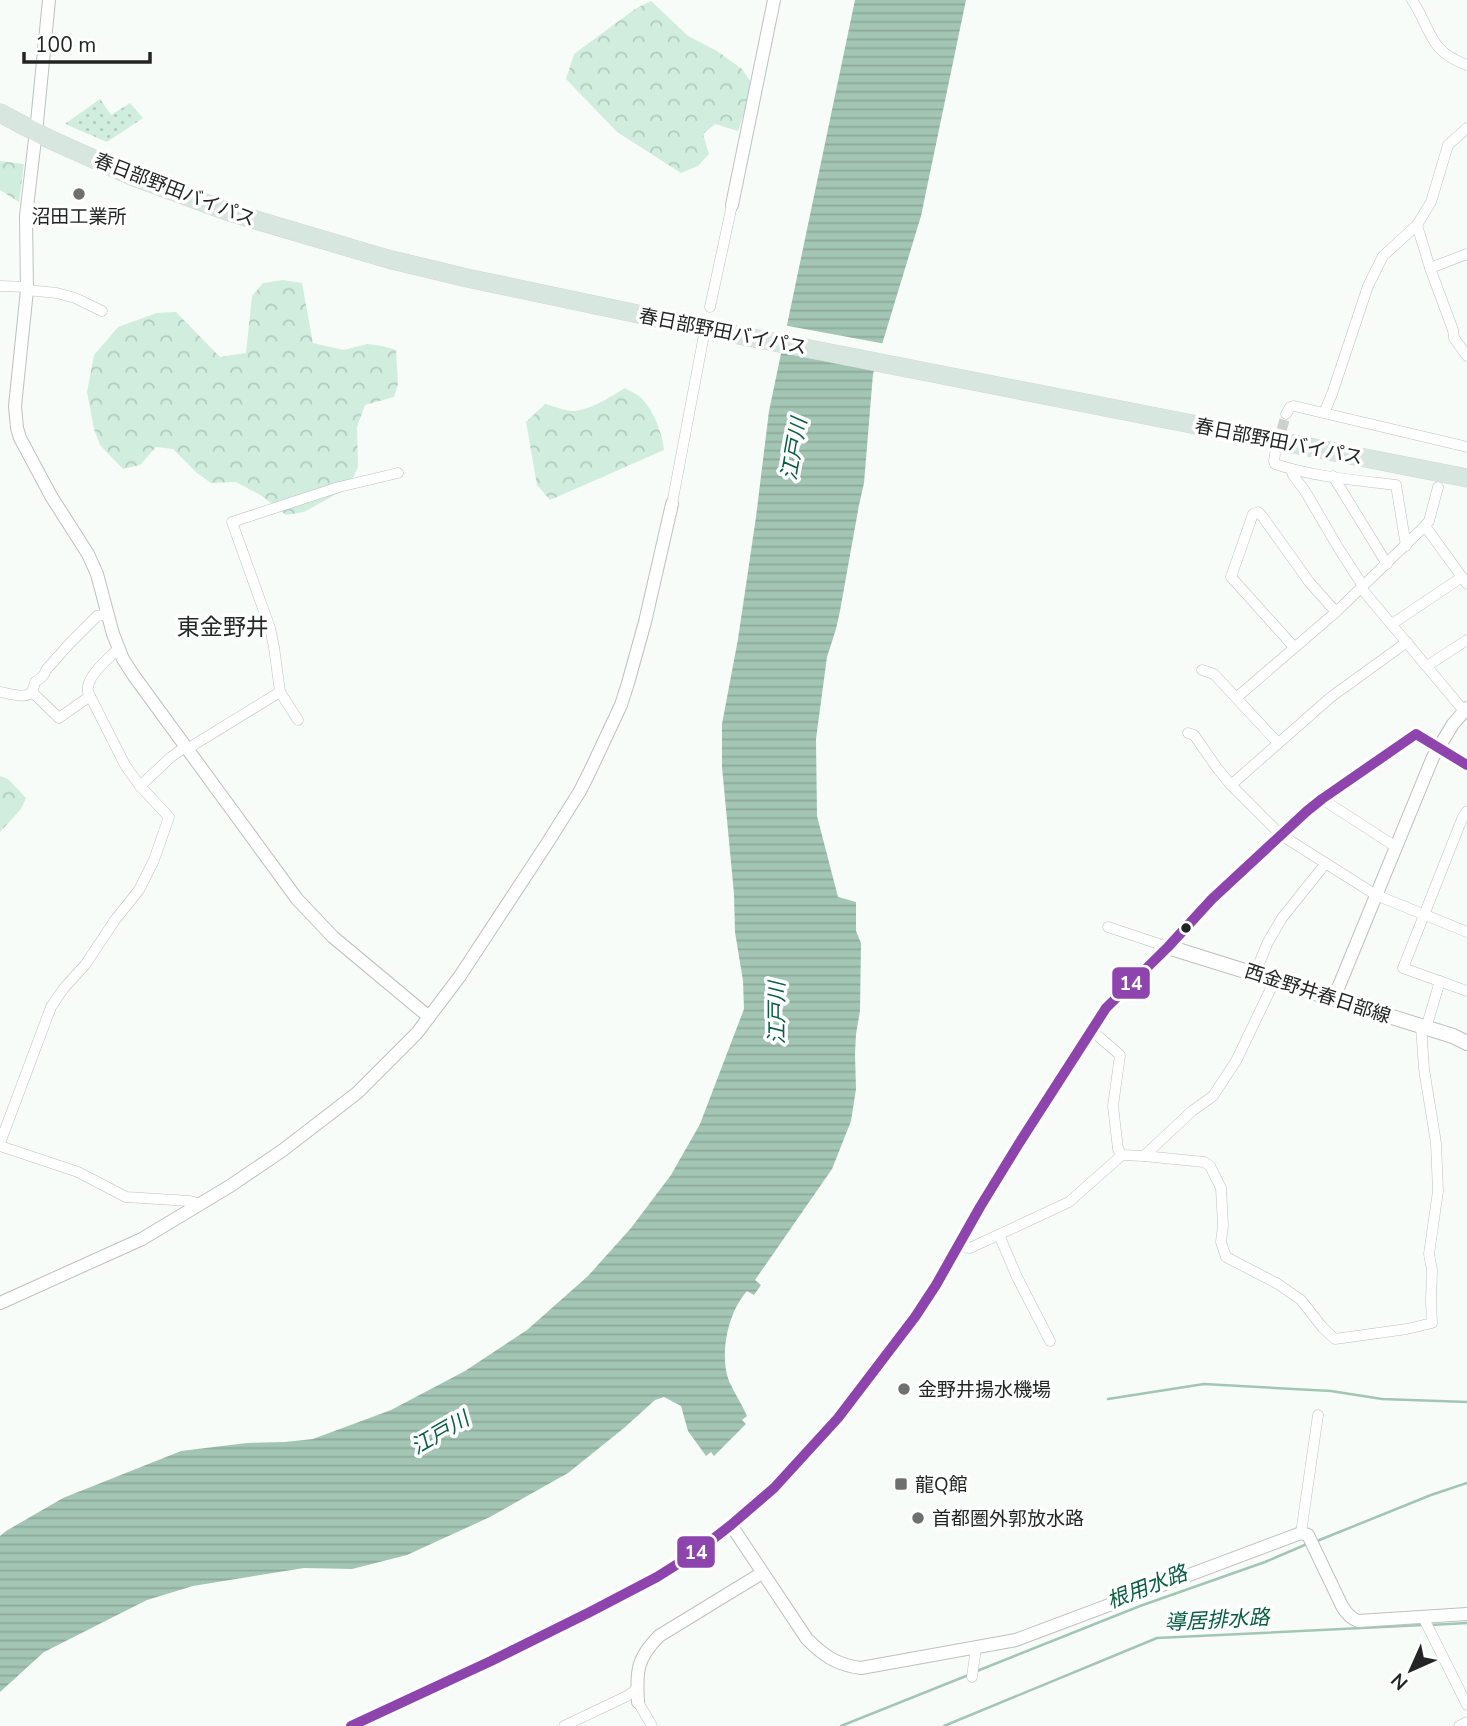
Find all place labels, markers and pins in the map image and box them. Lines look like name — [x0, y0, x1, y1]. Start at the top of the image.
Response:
marker: 沼田工業所 — [71, 186, 87, 202]
place label: 沼田工業所 — [31, 204, 127, 230]
unlabelled marker — [1179, 921, 1193, 935]
place label: 金野井揚水機場 — [918, 1377, 1051, 1403]
marker: 金野井揚水機場 — [896, 1381, 912, 1397]
place label: 龍Q館 — [915, 1472, 968, 1498]
marker: 龍Q館 — [893, 1476, 909, 1492]
place label: 首都圏外郭放水路 — [932, 1506, 1084, 1532]
marker: 首都圏外郭放水路 — [910, 1510, 926, 1526]

